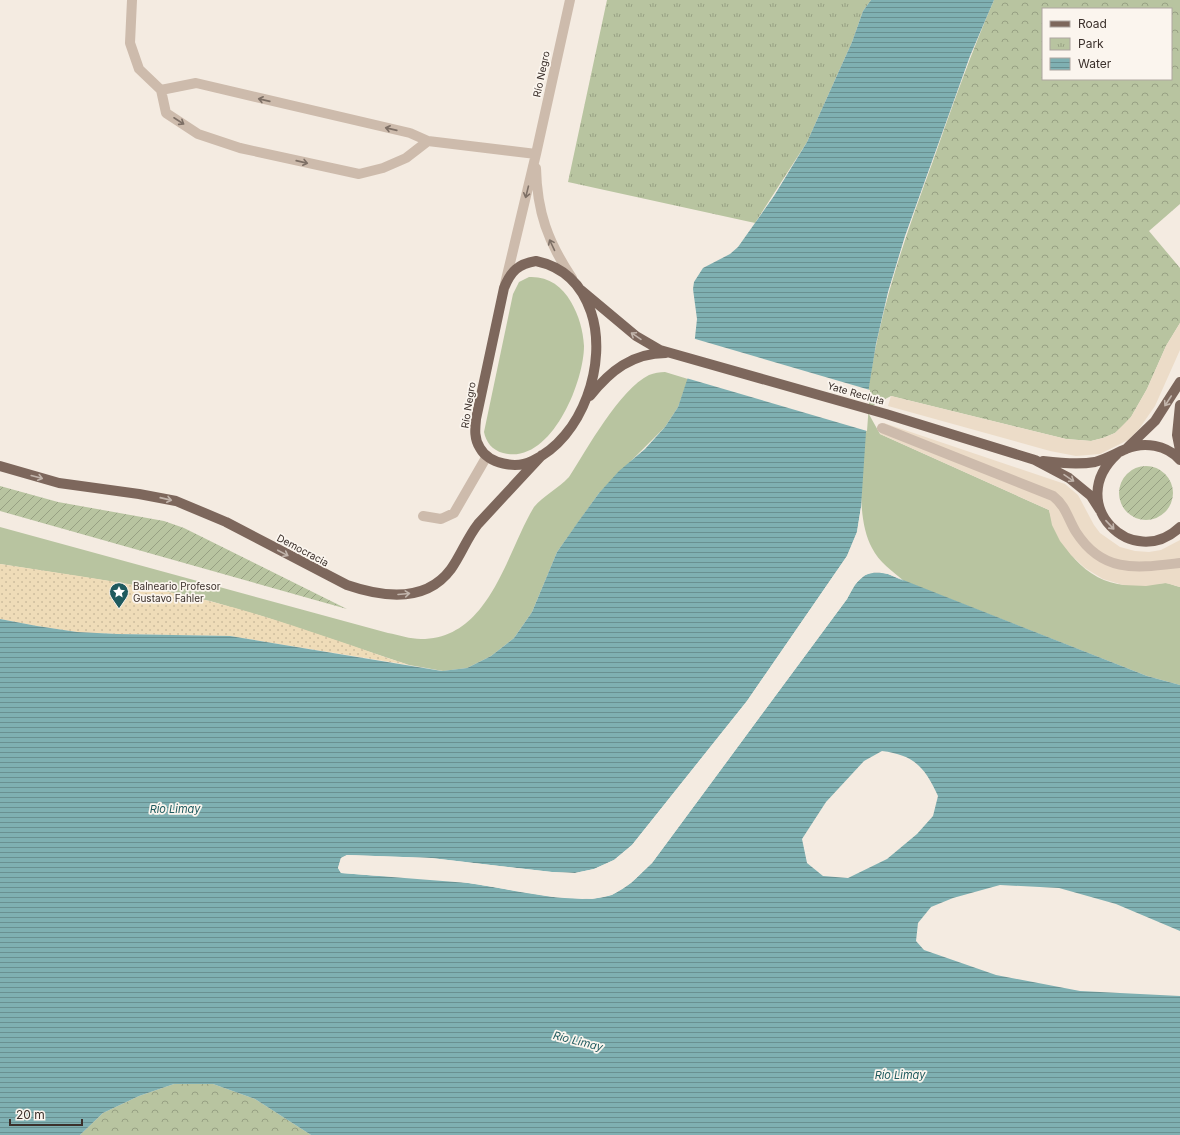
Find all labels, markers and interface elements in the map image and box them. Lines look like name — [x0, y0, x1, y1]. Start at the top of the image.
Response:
legend — [1042, 8, 1172, 80]
text: Road — [1078, 16, 1107, 31]
text: Park — [1078, 36, 1104, 51]
street label: Río Negro — [530, 50, 552, 98]
text: Water — [1078, 56, 1112, 71]
one-way arrow — [258, 96, 271, 104]
one-way arrow — [173, 118, 185, 126]
one-way arrow — [385, 125, 398, 132]
one-way arrow — [295, 159, 308, 167]
one-way arrow — [523, 185, 530, 198]
one-way arrow — [548, 239, 555, 251]
one-way arrow — [630, 331, 641, 340]
street label: Yate Recluta — [826, 379, 886, 407]
street label: Río Negro — [458, 381, 478, 429]
one-way arrow — [1163, 395, 1171, 407]
one-way arrow — [31, 474, 44, 482]
one-way arrow — [1063, 474, 1074, 482]
one-way arrow — [159, 495, 172, 503]
one-way arrow — [1105, 520, 1115, 530]
street label: Democracia — [275, 531, 331, 569]
one-way arrow — [277, 549, 289, 557]
place label: Balneario Profesor Gustavo Fahler — [133, 580, 221, 604]
place icon: Balneario Profesor Gustavo Fahler — [108, 581, 130, 609]
one-way arrow — [397, 591, 410, 598]
water label: Río Limay — [150, 802, 201, 816]
water label: Río Limay — [552, 1028, 605, 1054]
water label: Río Limay — [875, 1068, 926, 1082]
scale bar — [10, 1101, 82, 1127]
text: 20 m — [16, 1107, 45, 1122]

